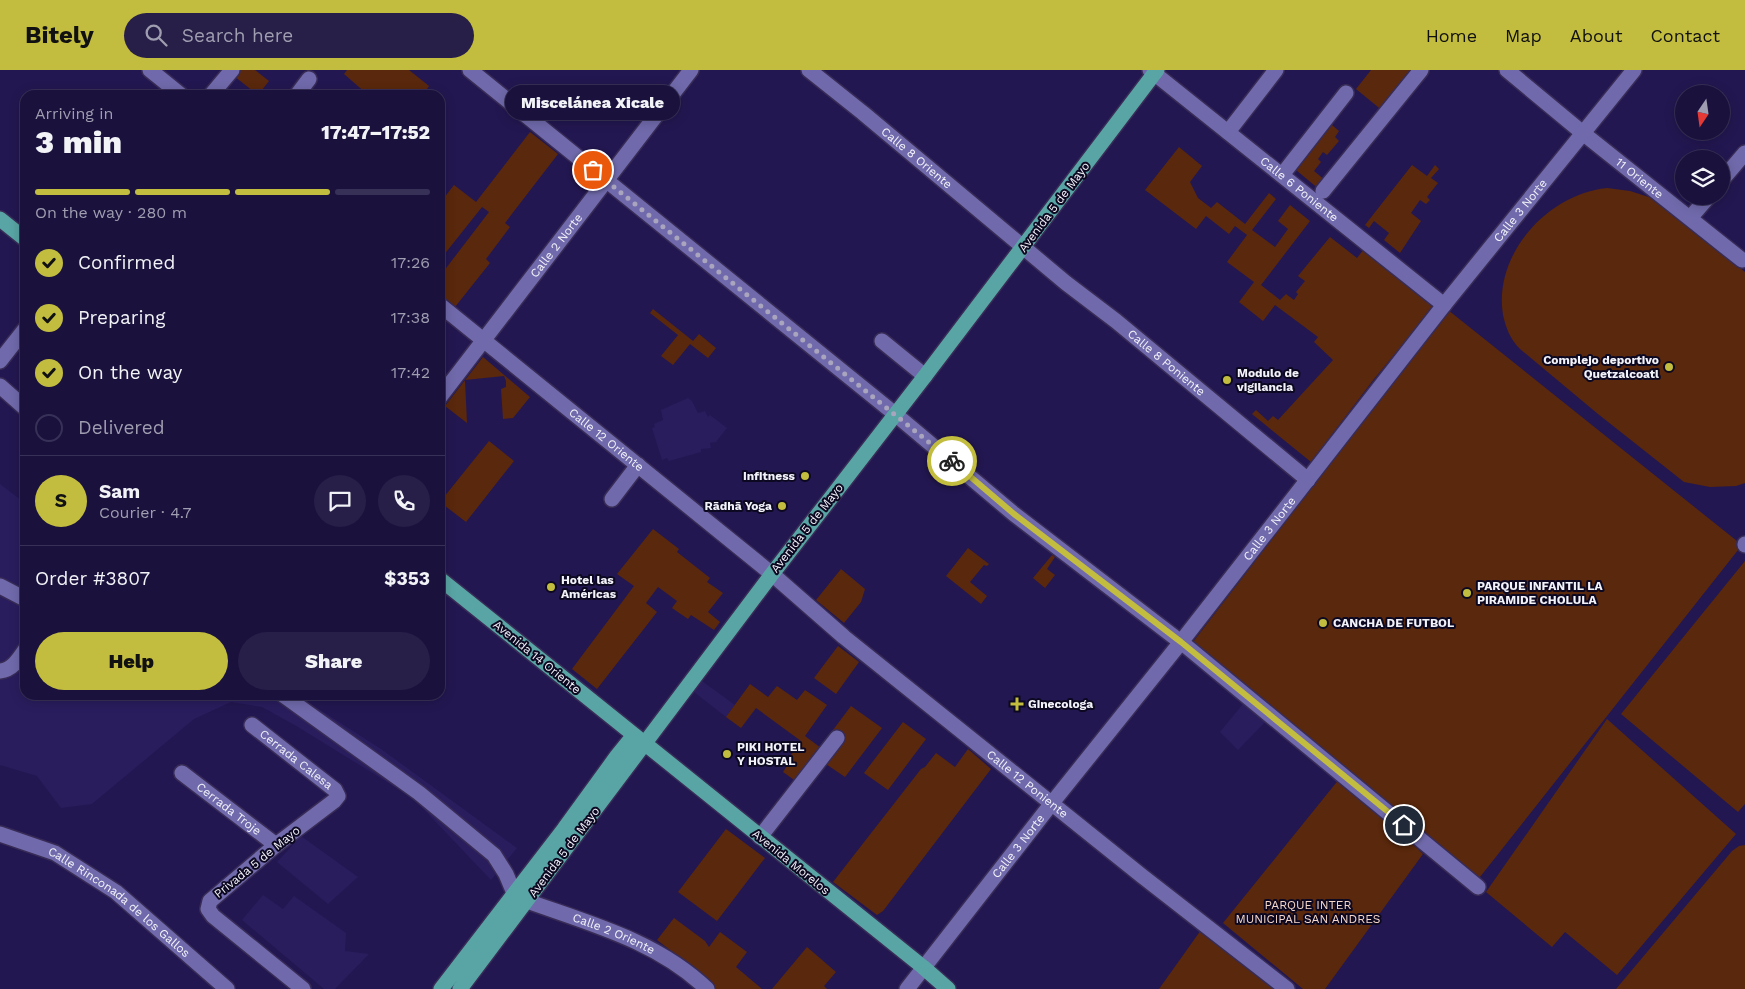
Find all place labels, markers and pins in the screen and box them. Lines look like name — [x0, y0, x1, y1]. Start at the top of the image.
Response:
callout: Miscelánea Xicale — [506, 85, 680, 120]
pin — [572, 149, 614, 191]
place label: Complejo deportivo Quetzalcoatl — [1543, 353, 1659, 381]
marker: Complejo deportivo Quetzalcoatl — [1663, 361, 1675, 373]
place label: Modulo de vigilancia — [1236, 366, 1299, 394]
marker: Modulo de vigilancia — [1221, 374, 1233, 386]
place label: Infitness — [743, 469, 796, 483]
marker: Infitness — [799, 470, 811, 482]
place label: Rādhā Yoga — [705, 499, 772, 513]
marker: Rādhā Yoga — [776, 500, 788, 512]
place label: Hotel las Américas — [561, 573, 617, 601]
place label: PARQUE INFANTIL LA PIRAMIDE CHOLULA — [1477, 579, 1603, 607]
marker: Hotel las Américas — [545, 581, 557, 593]
marker: PARQUE INFANTIL LA PIRAMIDE CHOLULA — [1461, 587, 1473, 599]
place label: CANCHA DE FUTBOL — [1333, 616, 1454, 630]
marker: CANCHA DE FUTBOL — [1317, 617, 1329, 629]
marker: Ginecologa — [1010, 697, 1024, 711]
place label: Ginecologa — [1028, 697, 1093, 711]
place label: PIKI HOTEL Y HOSTAL — [737, 740, 804, 768]
marker: PIKI HOTEL Y HOSTAL — [721, 748, 733, 760]
pin — [1383, 804, 1425, 846]

